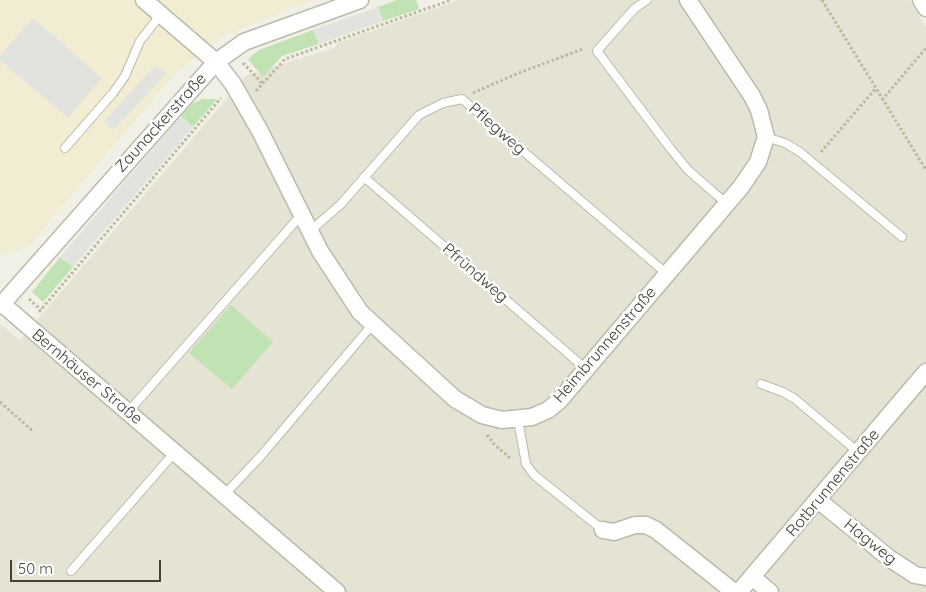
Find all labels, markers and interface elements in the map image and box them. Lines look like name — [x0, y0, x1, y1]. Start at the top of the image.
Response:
street label: Zaunackerstraße — [111, 69, 211, 177]
street label: Pflegweg — [465, 99, 529, 159]
street label: Pfründweg — [438, 239, 512, 307]
street label: Heimbrunnenstraße — [549, 283, 661, 407]
street label: Bernhäuser Straße — [28, 325, 146, 429]
street label: Rotbrunnenstraße — [782, 425, 884, 541]
street label: Hagweg — [840, 515, 900, 569]
scale bar — [12, 550, 164, 582]
text: 50 m — [18, 559, 53, 578]

